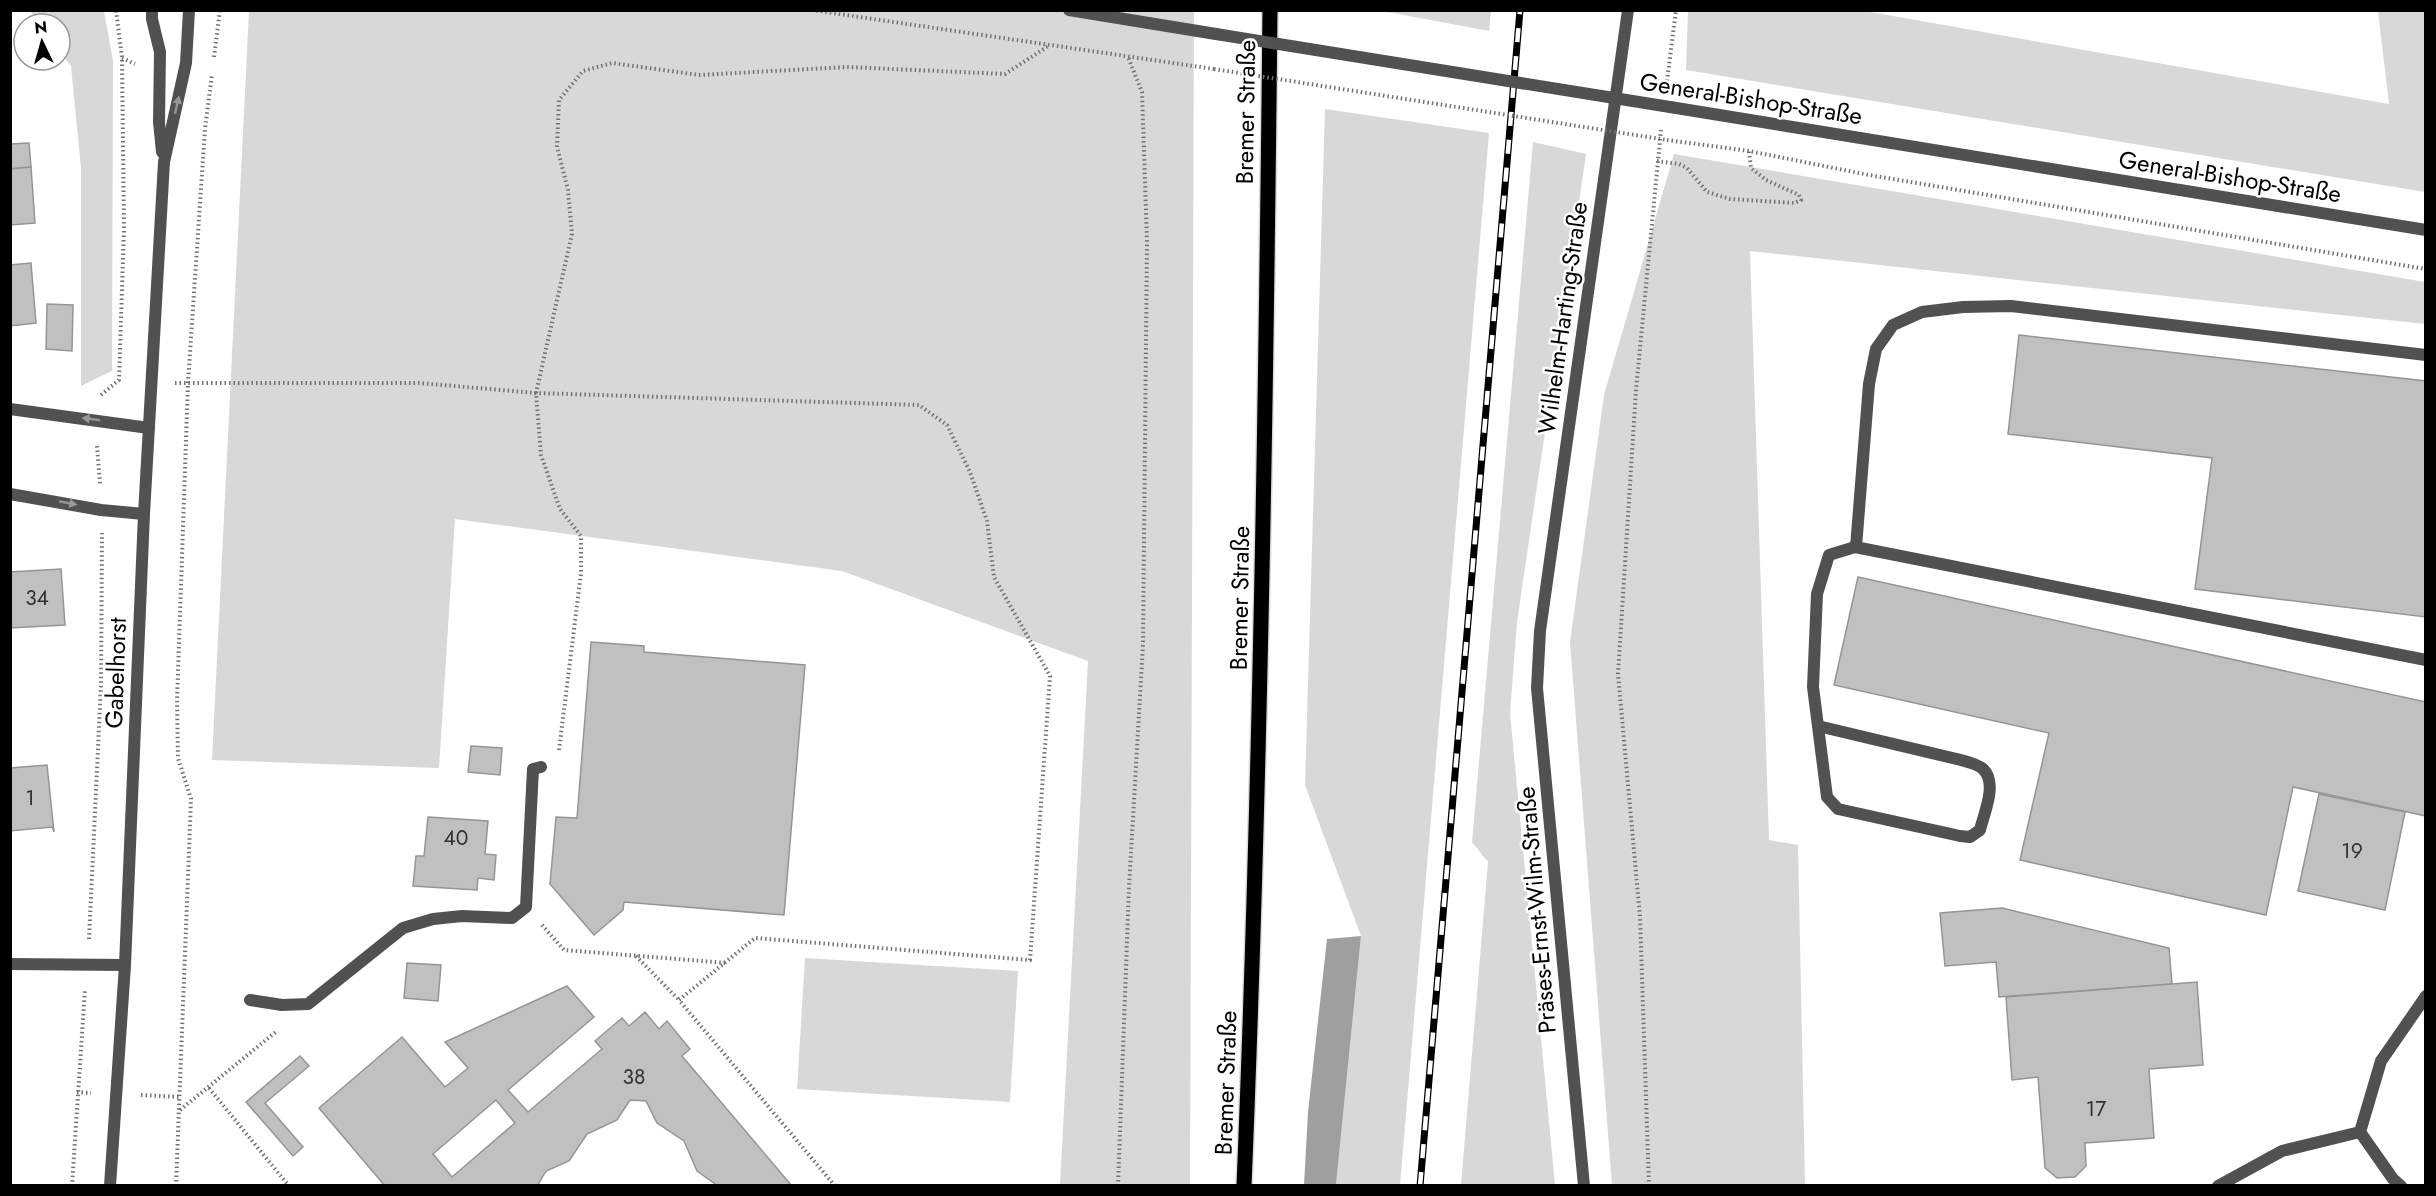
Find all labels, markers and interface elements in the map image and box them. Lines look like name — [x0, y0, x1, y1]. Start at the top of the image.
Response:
north arrow — [12, 12, 72, 72]
text: N — [33, 16, 48, 40]
street label: Bremer Straße — [1227, 39, 1264, 185]
street label: General-Bishop-Straße — [1637, 64, 1865, 133]
one-way arrow — [173, 95, 182, 114]
street label: General-Bishop-Straße — [2116, 142, 2344, 211]
street label: Wilhelm-Harting-Straße — [1529, 199, 1596, 437]
one-way arrow — [82, 415, 101, 424]
one-way arrow — [59, 499, 78, 508]
street label: Bremer Straße — [1221, 525, 1258, 671]
house number: 34 — [25, 583, 49, 613]
street label: Gabelhorst — [96, 617, 135, 729]
house number: 1 — [25, 783, 35, 813]
street label: Präses-Ernst-Wilm-Straße — [1508, 785, 1565, 1035]
house number: 40 — [444, 823, 468, 853]
house number: 19 — [2341, 836, 2363, 866]
street label: Bremer Straße — [1205, 1010, 1246, 1156]
house number: 38 — [623, 1062, 645, 1092]
house number: 17 — [2086, 1094, 2106, 1124]

